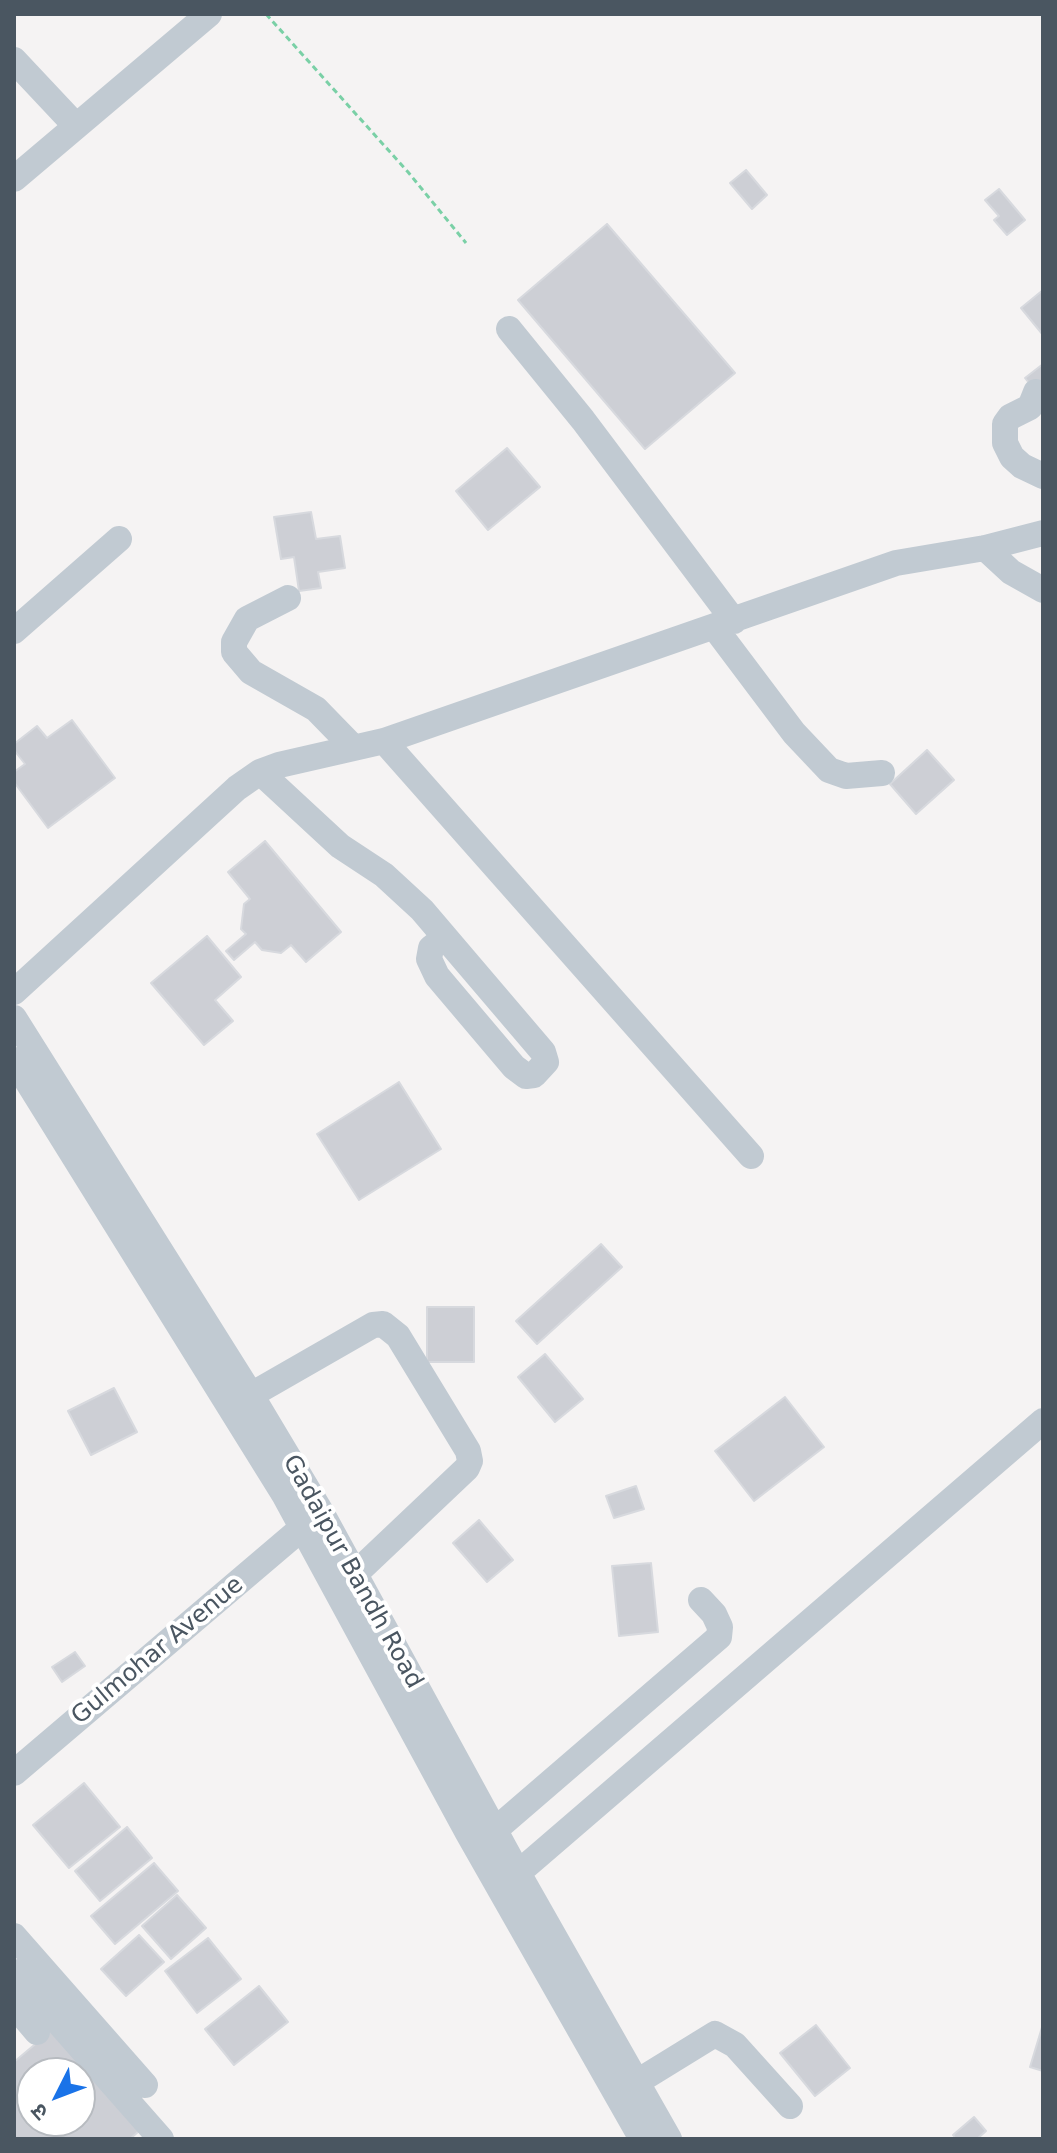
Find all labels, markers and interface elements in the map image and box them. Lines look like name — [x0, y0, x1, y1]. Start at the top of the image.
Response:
street label: Gadaipur Bandh Road — [276, 1450, 428, 1694]
street label: Gulmohar Avenue — [66, 1571, 250, 1731]
north arrow — [16, 2057, 96, 2137]
text: उ — [26, 2099, 53, 2125]

